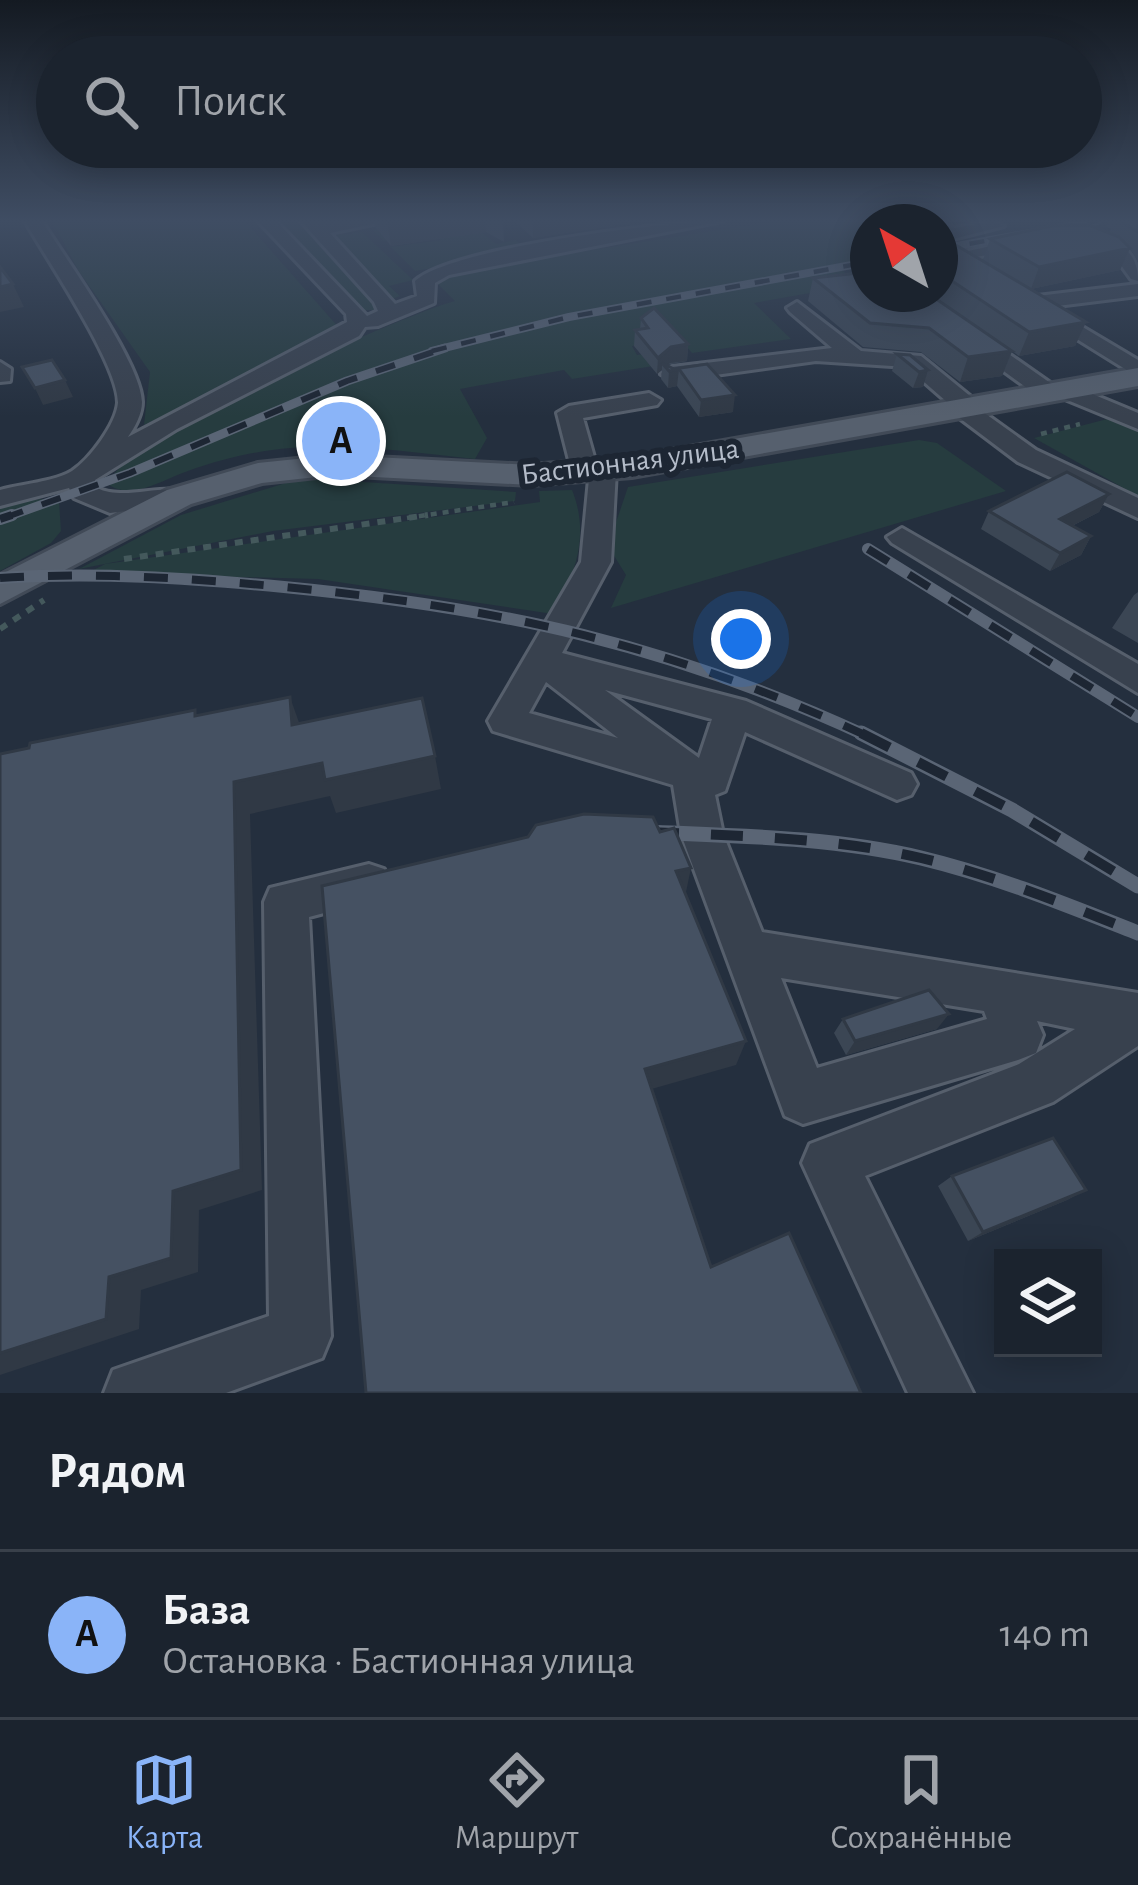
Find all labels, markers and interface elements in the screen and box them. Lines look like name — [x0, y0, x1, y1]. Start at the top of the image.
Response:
search box — [36, 36, 1102, 168]
icon: search — [78, 69, 144, 135]
text: Поиск — [174, 79, 286, 124]
north arrow — [850, 204, 958, 312]
pin: A — [302, 396, 380, 486]
street label: Бастионная улица — [519, 434, 741, 490]
your location — [711, 609, 771, 669]
map controls — [994, 1249, 1102, 1357]
button: layers — [994, 1249, 1102, 1357]
text: Рядом — [48, 1446, 187, 1497]
text: База — [162, 1588, 250, 1633]
text: A — [75, 1615, 99, 1654]
text: 140 m — [1000, 1615, 1090, 1654]
text: Остановка · Бастионная улица — [162, 1642, 635, 1681]
tab: Карта — [126, 1747, 203, 1859]
tab: Маршрут — [455, 1747, 578, 1859]
tab: Сохранённые — [830, 1747, 1012, 1859]

